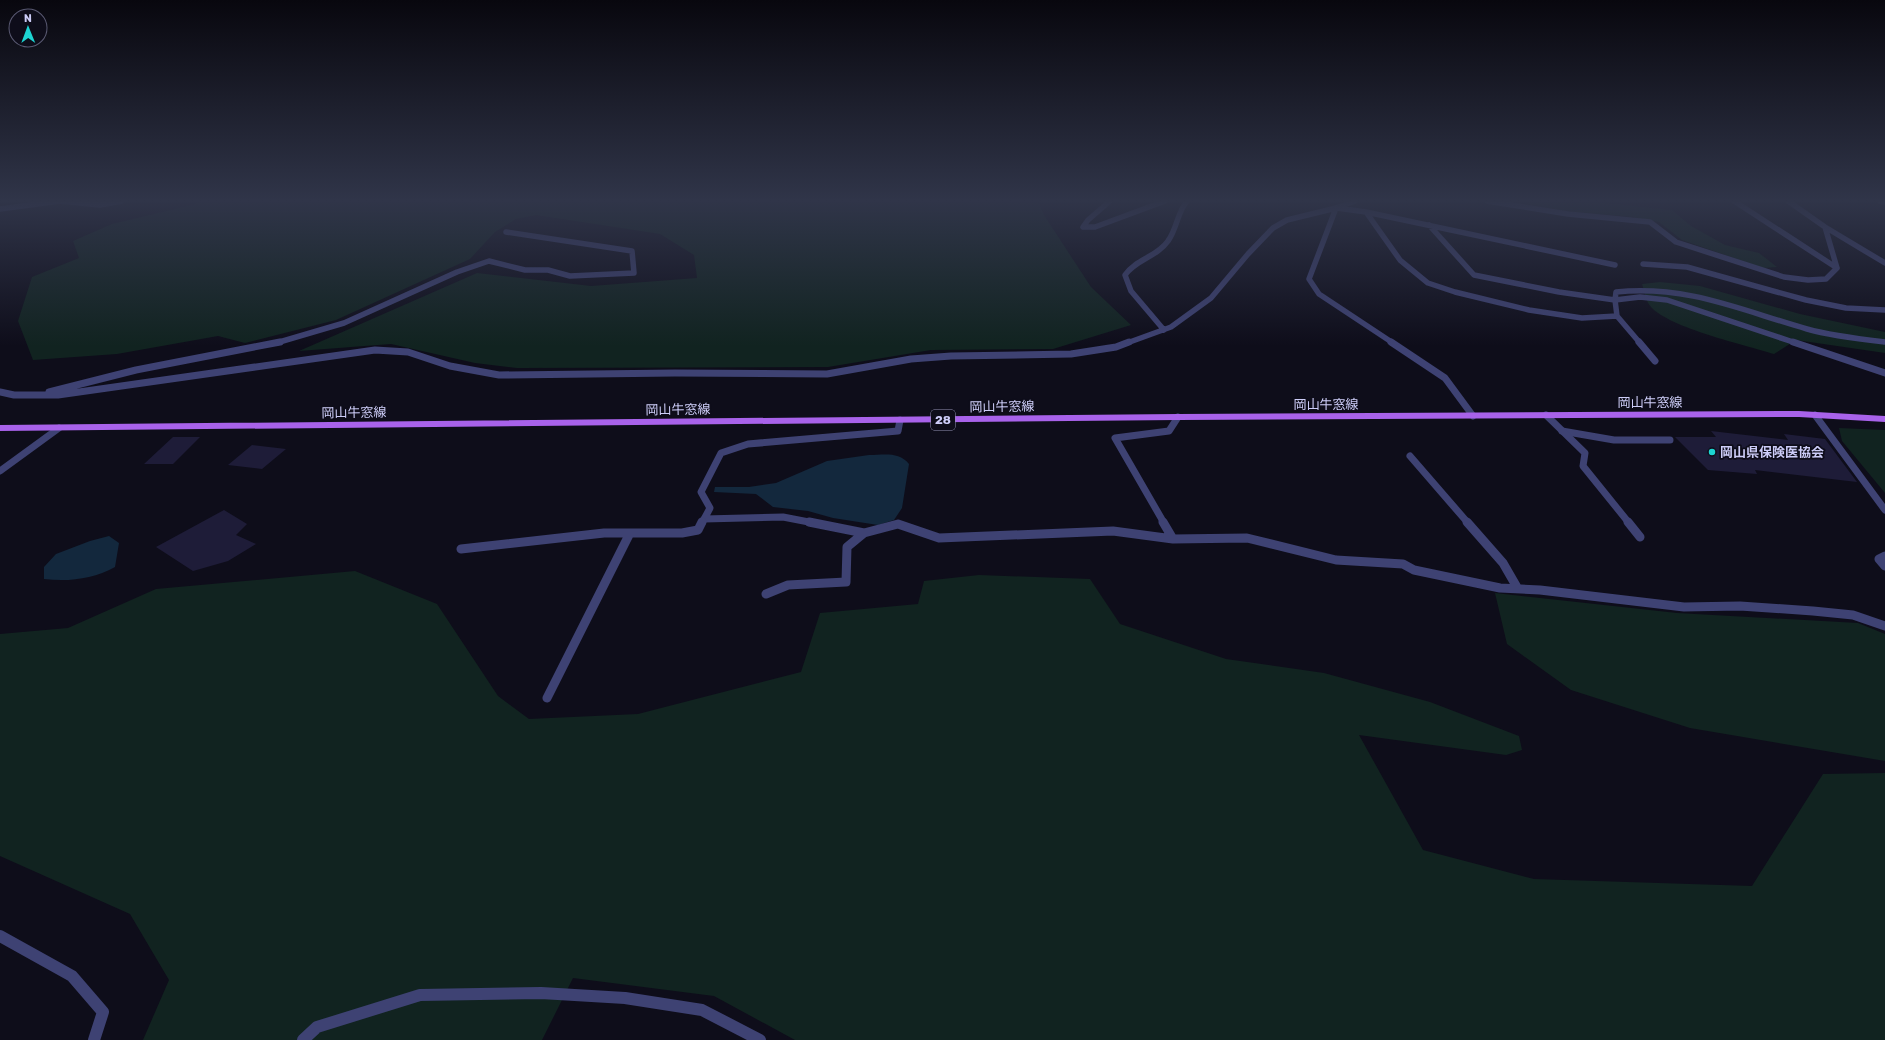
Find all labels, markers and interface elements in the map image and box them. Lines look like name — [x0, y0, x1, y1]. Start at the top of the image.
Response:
north arrow — [8, 8, 48, 48]
text: N — [24, 12, 32, 25]
street label: 岡山牛窓線 — [1617, 395, 1683, 410]
street label: 岡山牛窓線 — [1293, 397, 1359, 412]
street label: 岡山牛窓線 — [969, 398, 1035, 415]
street label: 岡山牛窓線 — [645, 401, 711, 418]
street label: 岡山牛窓線 — [321, 404, 387, 421]
road number: 28 — [931, 410, 955, 430]
place label: 岡山県保険医協会 — [1720, 445, 1824, 460]
marker: 岡山県保険医協会 — [1707, 447, 1717, 457]

